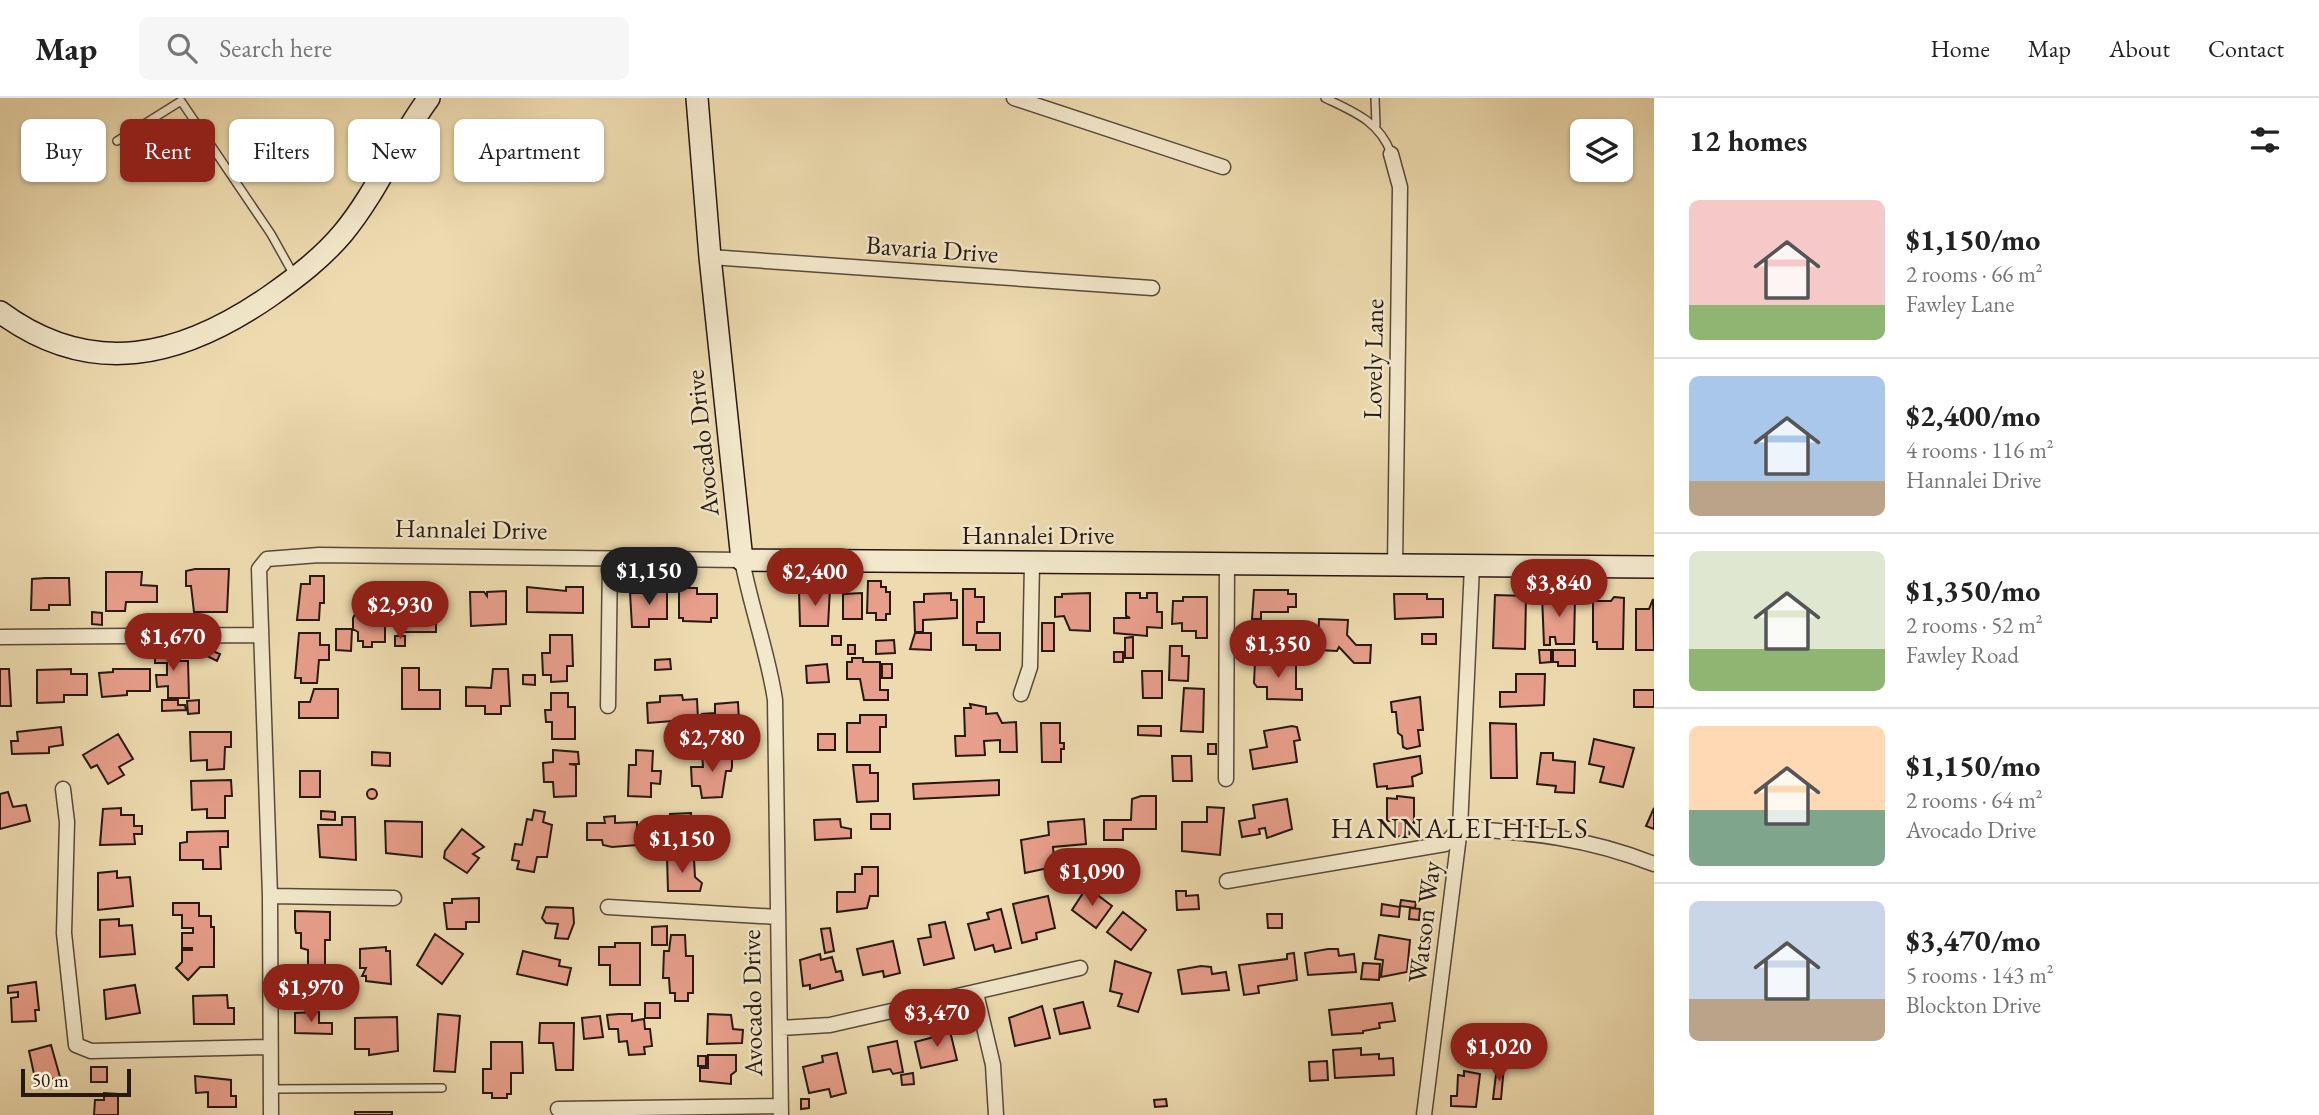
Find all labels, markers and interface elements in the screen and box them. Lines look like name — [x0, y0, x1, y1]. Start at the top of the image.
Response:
search box — [139, 17, 629, 80]
text: Map — [35, 27, 97, 70]
icon: search — [163, 29, 201, 67]
text: Search here — [219, 31, 332, 65]
text: Home — [1930, 33, 1990, 64]
text: Map — [2028, 33, 2071, 64]
text: About — [2109, 33, 2170, 64]
text: Contact — [2208, 33, 2284, 64]
chip: Buy — [21, 119, 106, 182]
chip: Rent — [120, 119, 215, 182]
chip: Filters — [229, 119, 334, 182]
chip: New — [348, 119, 440, 182]
chip: Apartment — [454, 119, 604, 182]
map controls — [1570, 119, 1633, 182]
button: layers — [1570, 119, 1633, 182]
text: 12 homes — [1689, 121, 1807, 160]
icon: filters — [2246, 121, 2284, 159]
text: $1,150/mo — [1906, 220, 2040, 259]
street label: Bavaria Drive — [865, 227, 999, 271]
icon: home — [1745, 228, 1829, 312]
text: 2 rooms · 66 m² — [1906, 259, 2043, 289]
text: Fawley Lane — [1906, 289, 2014, 319]
street label: Lovely Lane — [1355, 298, 1391, 420]
street label: Avocado Drive — [677, 368, 727, 519]
text: $2,400/mo — [1906, 396, 2040, 435]
icon: home — [1745, 404, 1829, 488]
text: 4 rooms · 116 m² — [1906, 435, 2054, 465]
text: Hannalei Drive — [1906, 465, 2041, 495]
street label: Hannalei Drive — [394, 511, 548, 547]
street label: Hannalei Drive — [962, 518, 1114, 552]
pin: $1,150 — [592, 547, 706, 607]
pin: $2,400 — [758, 548, 872, 608]
text: $1,150 — [617, 555, 681, 585]
text: $2,400 — [783, 556, 847, 586]
pin: $3,840 — [1502, 560, 1616, 619]
text: $3,840 — [1527, 567, 1591, 597]
text: $1,350/mo — [1906, 571, 2040, 610]
icon: home — [1745, 579, 1829, 663]
pin: $2,930 — [343, 582, 457, 641]
text: $2,930 — [368, 589, 432, 619]
text: 2 rooms · 52 m² — [1906, 610, 2043, 640]
pin: $1,670 — [116, 614, 230, 673]
pin: $1,350 — [1221, 620, 1335, 680]
text: $1,670 — [141, 621, 205, 651]
text: $1,350 — [1246, 628, 1310, 658]
text: Fawley Road — [1906, 640, 2019, 670]
pin: $2,780 — [655, 714, 769, 774]
text: $2,780 — [680, 722, 744, 752]
text: $1,150/mo — [1906, 746, 2040, 785]
icon: home — [1745, 754, 1829, 838]
text: 2 rooms · 64 m² — [1906, 785, 2043, 815]
district label: HANNALEI HILLS — [1331, 810, 1589, 846]
text: Avocado Drive — [1906, 815, 2036, 845]
pin: $1,150 — [625, 816, 739, 875]
text: $1,150 — [650, 823, 714, 853]
pin: $1,090 — [1035, 848, 1149, 908]
text: $1,090 — [1060, 856, 1124, 886]
street label: Watson Way — [1400, 858, 1448, 985]
text: $3,470/mo — [1906, 921, 2040, 960]
street label: Avocado Drive — [734, 929, 770, 1078]
icon: home — [1745, 929, 1829, 1013]
text: 5 rooms · 143 m² — [1906, 960, 2054, 990]
pin: $1,970 — [254, 964, 368, 1024]
text: $1,970 — [279, 972, 343, 1002]
pin: $3,470 — [880, 990, 994, 1049]
text: Blockton Drive — [1906, 990, 2041, 1020]
text: $3,470 — [905, 997, 969, 1027]
pin: $1,020 — [1442, 1024, 1556, 1083]
text: $1,020 — [1467, 1031, 1531, 1061]
scale bar — [21, 1066, 131, 1098]
text: 50 m — [32, 1068, 69, 1093]

